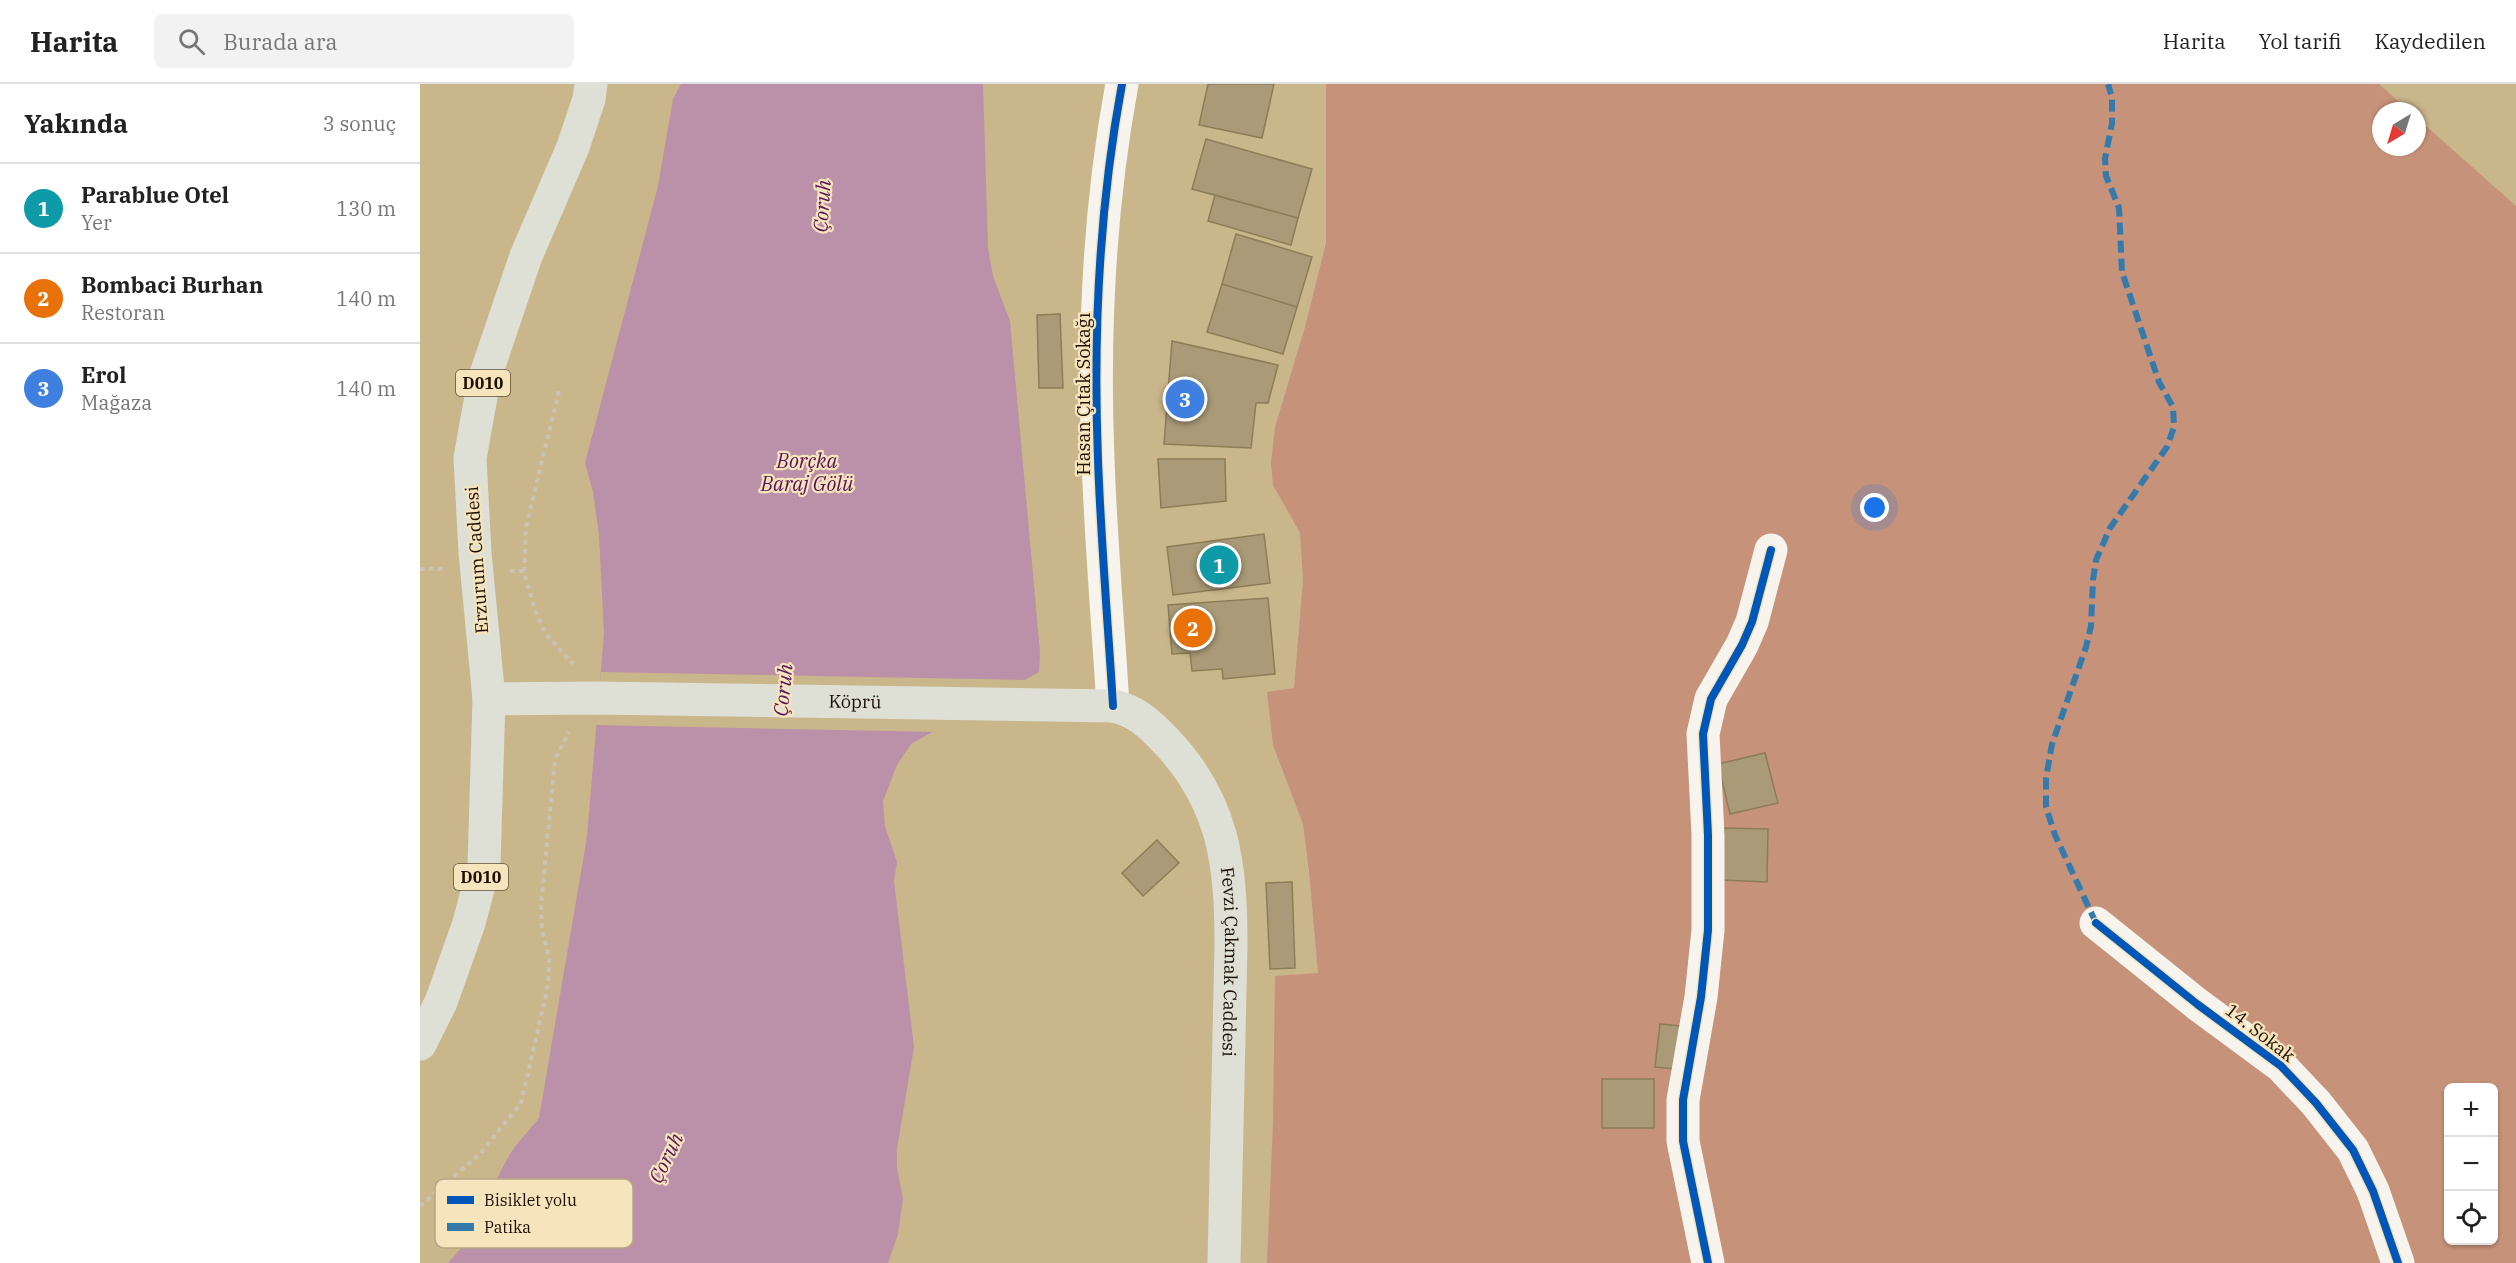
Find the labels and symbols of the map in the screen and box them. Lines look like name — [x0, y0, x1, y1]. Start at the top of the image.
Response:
north arrow — [2372, 102, 2426, 156]
water label: Çoruh — [806, 179, 837, 233]
street label: Hasan Çıtak Sokağı — [1072, 312, 1095, 475]
road number: D010 — [456, 370, 510, 396]
pin: 3 — [1166, 376, 1204, 422]
water label: Borçka Baraj Gölü — [760, 447, 854, 497]
street label: Erzurum Caddesi — [460, 485, 493, 635]
your location — [1860, 493, 1889, 522]
pin: 1 — [1200, 542, 1238, 588]
pin: 2 — [1174, 606, 1212, 650]
water label: Çoruh — [766, 662, 799, 718]
street label: Köprü — [828, 690, 882, 713]
road number: D010 — [454, 864, 508, 890]
street label: Fevzi Çakmak Caddesi — [1216, 865, 1243, 1057]
street label: 14. Sokak — [2221, 998, 2300, 1067]
water label: Çoruh — [642, 1128, 689, 1187]
legend — [435, 1179, 633, 1248]
text: Bisiklet yolu — [484, 1190, 577, 1210]
text: Patika — [484, 1217, 531, 1237]

